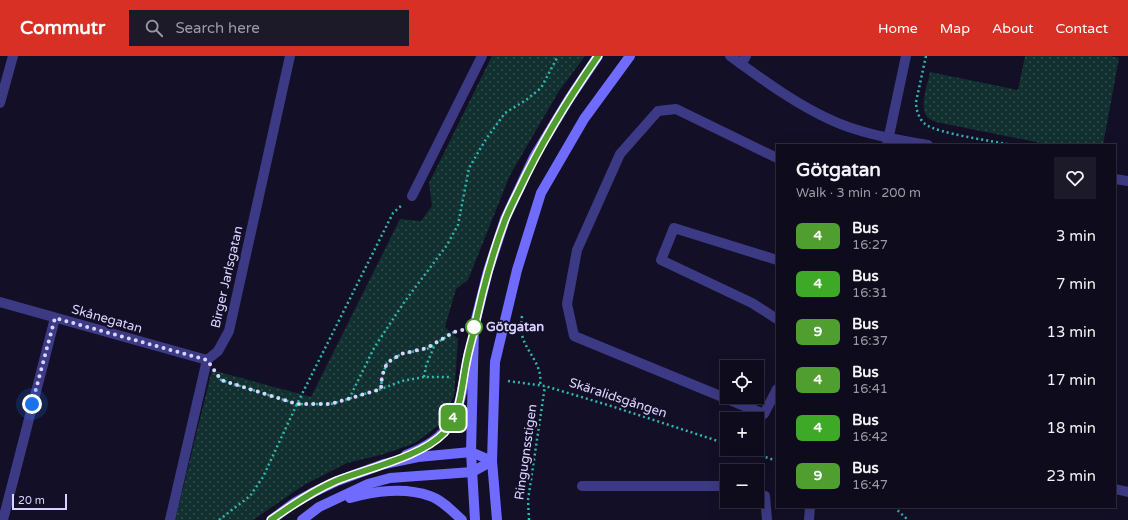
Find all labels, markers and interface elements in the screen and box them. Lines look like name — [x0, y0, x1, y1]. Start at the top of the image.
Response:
search box — [129, 10, 409, 46]
text: Commutr — [20, 17, 105, 39]
icon: search — [143, 17, 165, 39]
text: Search here — [175, 19, 260, 37]
text: Home — [878, 20, 918, 37]
text: Map — [940, 20, 970, 37]
text: About — [992, 20, 1034, 37]
text: Contact — [1056, 20, 1108, 37]
button: heart — [1054, 157, 1096, 199]
text: Götgatan — [796, 159, 881, 181]
text: Walk · 3 min · 200 m — [796, 185, 921, 201]
text: Bus — [852, 219, 879, 237]
street label: Birger Jarlsgatan — [207, 224, 247, 330]
text: 4 — [814, 227, 822, 244]
text: 3 min — [1056, 227, 1096, 245]
text: 16:27 — [852, 237, 888, 253]
text: Bus — [852, 267, 879, 285]
text: 4 — [814, 275, 822, 292]
text: 7 min — [1056, 275, 1096, 293]
text: 16:31 — [852, 285, 888, 301]
street label: Skånegatan — [70, 301, 144, 337]
text: Bus — [852, 315, 879, 333]
marker: Götgatan — [465, 318, 483, 336]
place label: Götgatan — [486, 319, 544, 335]
text: 9 — [814, 323, 822, 340]
text: 13 min — [1047, 323, 1096, 341]
text: 16:37 — [852, 333, 888, 349]
map controls — [720, 360, 764, 508]
button: locate — [720, 360, 764, 404]
text: Bus — [852, 363, 879, 381]
text: 4 — [814, 371, 822, 388]
text: 17 min — [1047, 371, 1096, 389]
street label: Skäralidsgången — [567, 375, 669, 421]
text: 16:41 — [852, 381, 888, 397]
your location — [22, 394, 42, 414]
street label: Ringugnsstigen — [511, 403, 541, 501]
line badge: 4 — [440, 405, 466, 431]
text: 4 — [449, 409, 457, 426]
text: Bus — [852, 411, 879, 429]
button: + — [720, 412, 764, 456]
text: 4 — [814, 419, 822, 436]
text: 18 min — [1047, 419, 1096, 437]
text: 16:42 — [852, 429, 888, 445]
text: Bus — [852, 459, 879, 477]
button: − — [720, 464, 764, 508]
text: 9 — [814, 467, 822, 484]
text: 23 min — [1047, 467, 1096, 485]
text: 16:47 — [852, 477, 888, 493]
scale bar — [12, 492, 67, 511]
text: 20 m — [18, 494, 45, 507]

